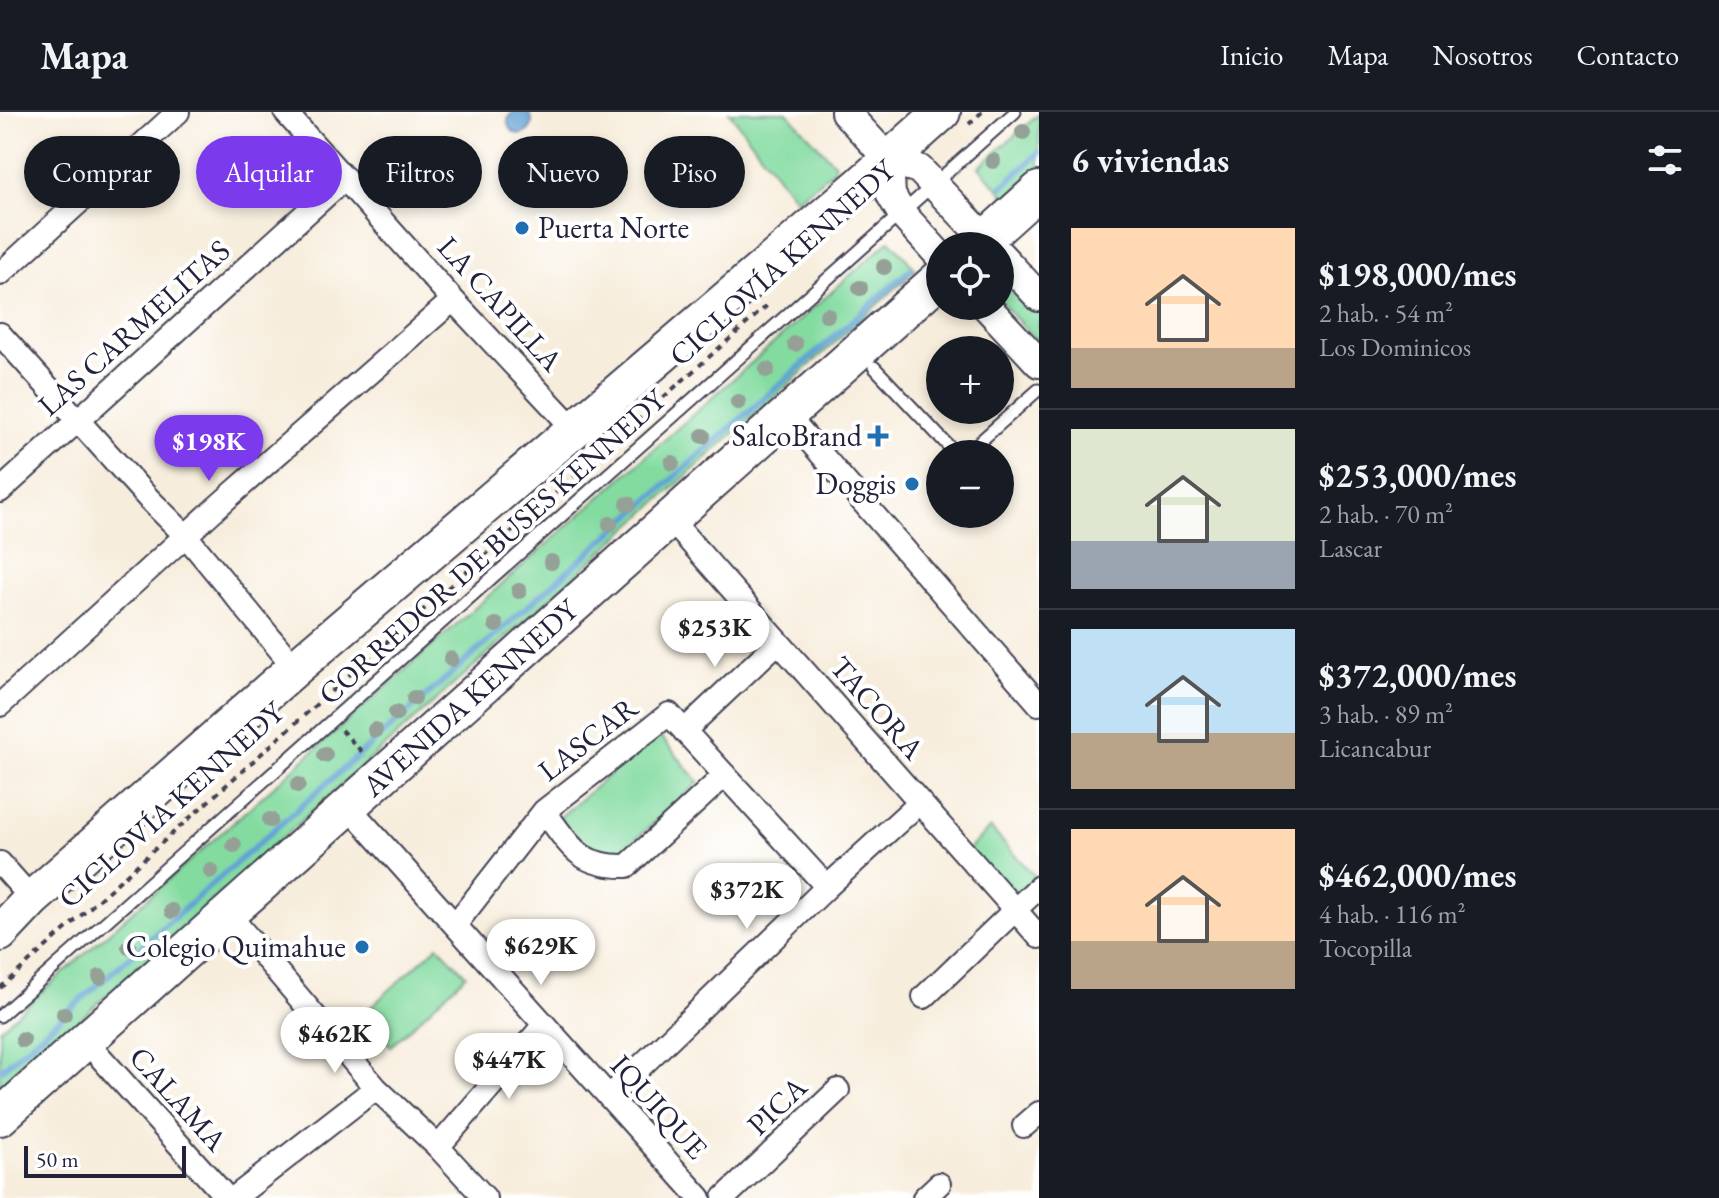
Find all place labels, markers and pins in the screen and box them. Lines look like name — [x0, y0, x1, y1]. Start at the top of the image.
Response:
place label: Puerta Norte — [538, 208, 689, 247]
marker: Puerta Norte — [513, 219, 531, 237]
pin: $198K — [153, 415, 265, 483]
place label: SalcoBrand — [732, 416, 863, 455]
marker: SalcoBrand — [869, 427, 887, 445]
place label: Doggis — [815, 464, 896, 503]
marker: Doggis — [903, 475, 921, 493]
pin: $253K — [659, 601, 771, 669]
pin: $372K — [691, 863, 803, 931]
pin: $629K — [485, 919, 597, 987]
place label: Colegio Quimahue — [126, 927, 346, 966]
marker: Colegio Quimahue — [353, 938, 371, 956]
pin: $462K — [279, 1007, 391, 1075]
pin: $447K — [453, 1033, 565, 1101]

